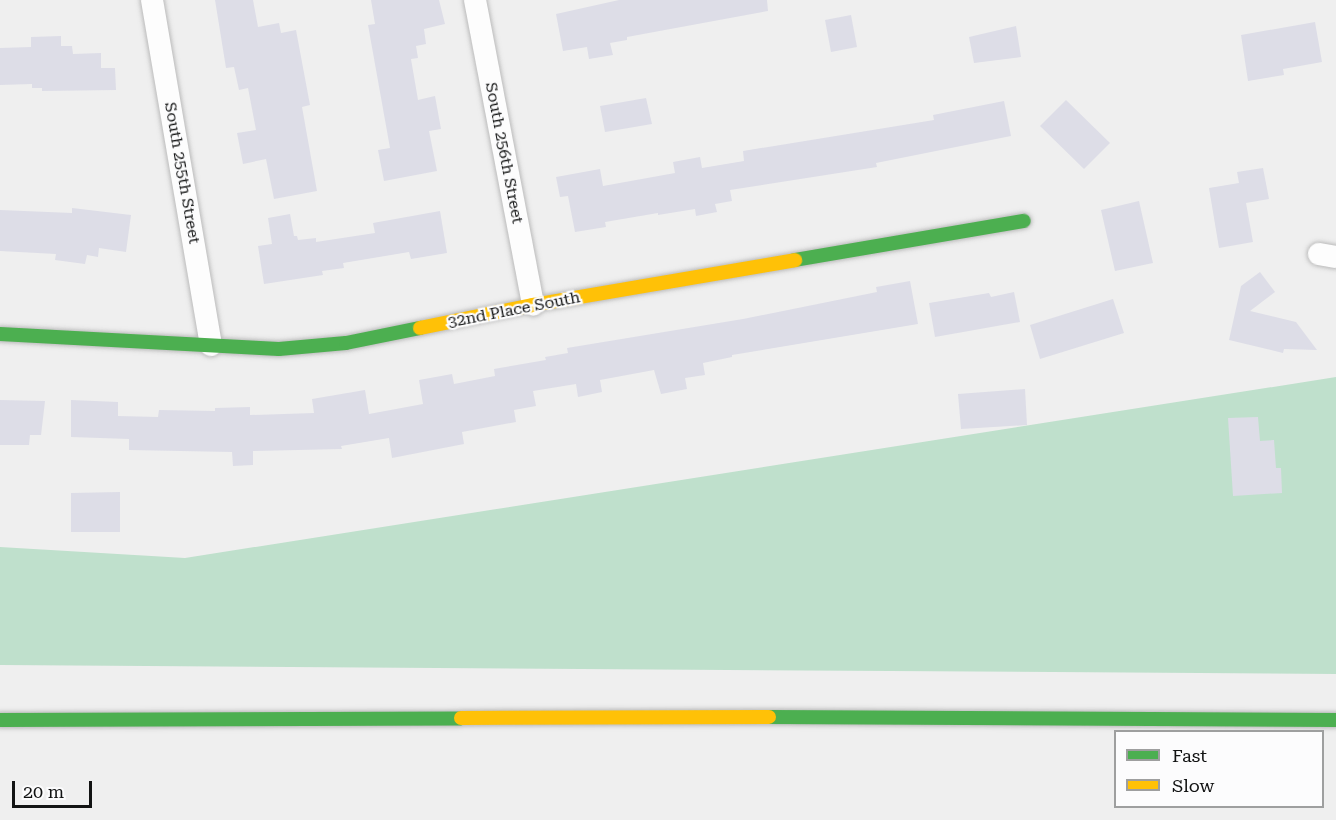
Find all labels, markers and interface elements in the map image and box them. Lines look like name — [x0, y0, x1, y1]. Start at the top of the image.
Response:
street label: South 256th Street — [481, 81, 527, 225]
street label: South 255th Street — [160, 101, 204, 245]
street label: 32nd Place South — [446, 288, 582, 332]
legend — [1114, 730, 1324, 808]
text: Fast — [1172, 745, 1207, 766]
scale bar — [15, 769, 94, 807]
text: Slow — [1172, 775, 1214, 796]
text: 20 m — [23, 781, 64, 802]

